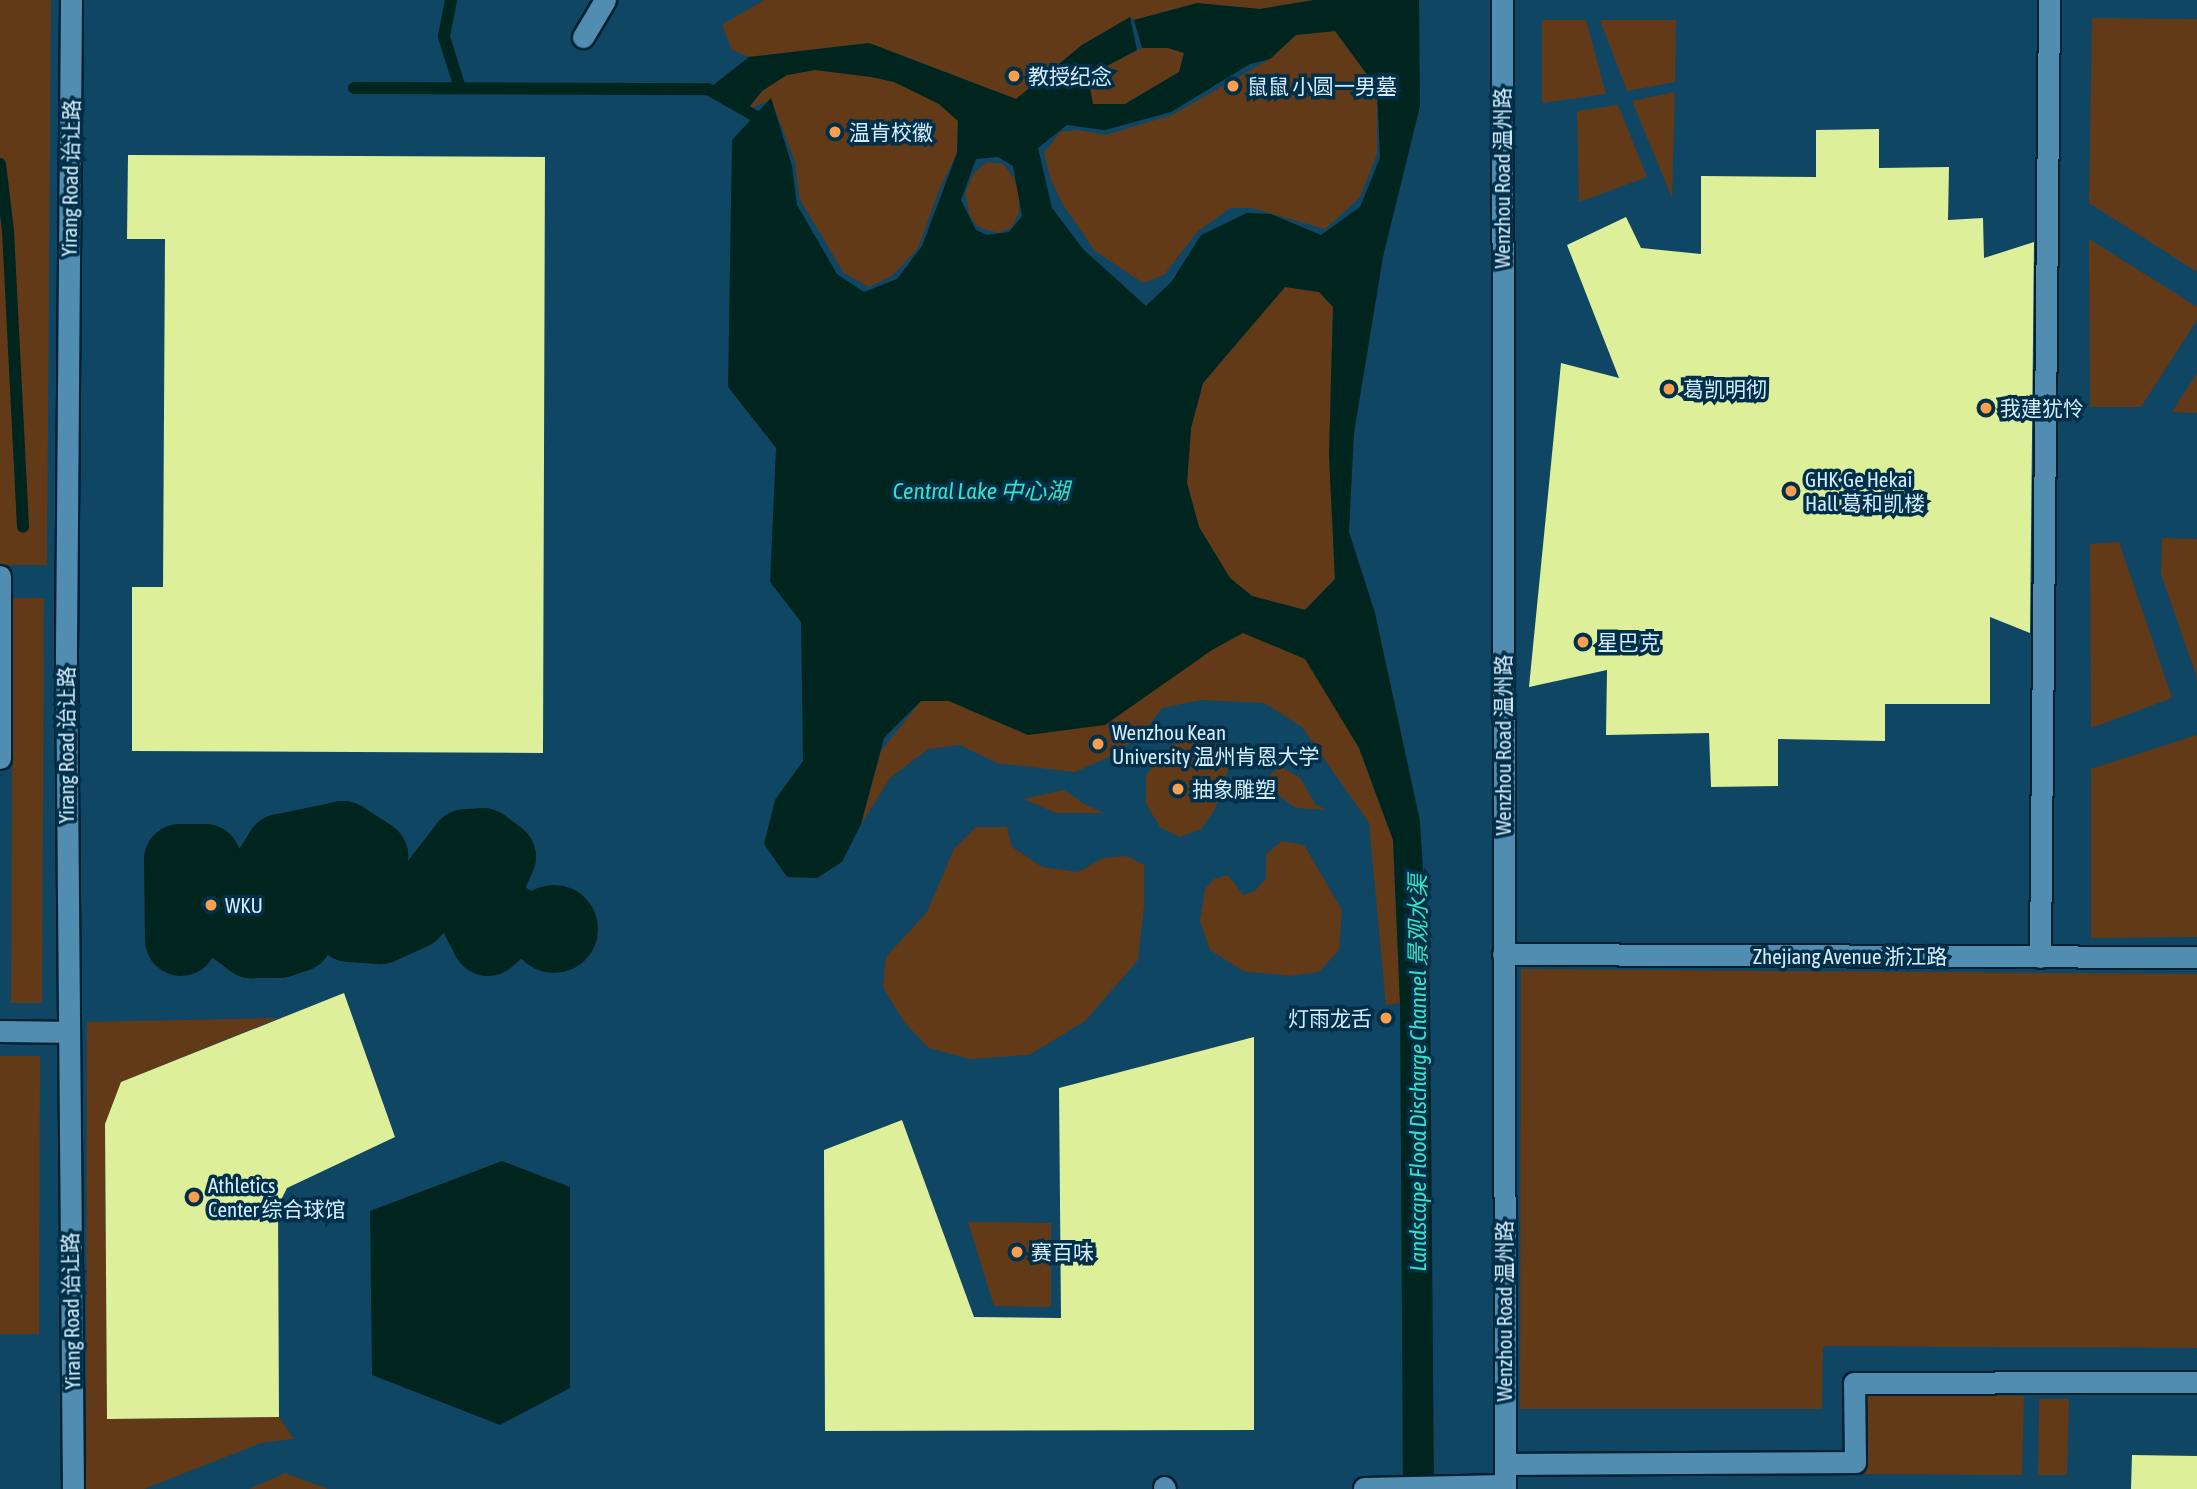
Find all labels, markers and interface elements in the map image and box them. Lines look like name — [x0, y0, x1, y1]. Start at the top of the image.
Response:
place label: 教授纪念 — [1028, 63, 1112, 89]
marker: 教授纪念 — [1006, 68, 1022, 84]
place label: 鼠鼠 小圆一男墓 — [1247, 73, 1397, 99]
marker: 鼠鼠 小圆一男墓 — [1225, 78, 1241, 94]
street label: Wenzhou Road 温州路 — [1489, 88, 1515, 268]
street label: Yirang Road 诒让路 — [56, 99, 84, 257]
place label: 温肯校徽 — [849, 119, 933, 145]
marker: 温肯校徽 — [827, 124, 843, 140]
place label: 葛凯明彻 — [1683, 376, 1767, 402]
marker: 葛凯明彻 — [1661, 381, 1677, 397]
place label: 我建犹怜 — [2000, 395, 2084, 421]
marker: 我建犹怜 — [1978, 400, 1994, 416]
place label: GHK·Ge Hekai Hall 葛和凯楼 — [1805, 466, 1925, 516]
water label: Central Lake 中心湖 — [893, 477, 1069, 505]
marker: GHK·Ge Hekai Hall 葛和凯楼 — [1783, 483, 1799, 499]
place label: 星巴克 — [1597, 629, 1660, 655]
marker: 星巴克 — [1575, 634, 1591, 650]
street label: Wenzhou Road 温州路 — [1490, 655, 1516, 835]
street label: Yirang Road 诒让路 — [53, 666, 79, 824]
place label: Wenzhou Kean University 温州肯恩大学 — [1112, 719, 1319, 769]
marker: Wenzhou Kean University 温州肯恩大学 — [1090, 736, 1106, 752]
place label: 抽象雕塑 — [1192, 776, 1276, 802]
marker: 抽象雕塑 — [1170, 781, 1186, 797]
water label: Landscape Flood Discharge Channel 景观水渠 — [1404, 874, 1432, 1272]
place label: WKU — [225, 892, 263, 918]
marker: WKU — [203, 897, 219, 913]
street label: Zhejiang Avenue 浙江路 — [1753, 943, 1947, 969]
place label: 灯雨龙舌 — [1288, 1005, 1372, 1031]
marker: 灯雨龙舌 — [1378, 1010, 1394, 1026]
place label: Athletics Center 综合球馆 — [208, 1172, 346, 1222]
marker: Athletics Center 综合球馆 — [186, 1189, 202, 1205]
street label: Wenzhou Road 温州路 — [1491, 1221, 1517, 1401]
street label: Yirang Road 诒让路 — [57, 1232, 85, 1390]
place label: 赛百味 — [1031, 1239, 1094, 1265]
marker: 赛百味 — [1009, 1244, 1025, 1260]

